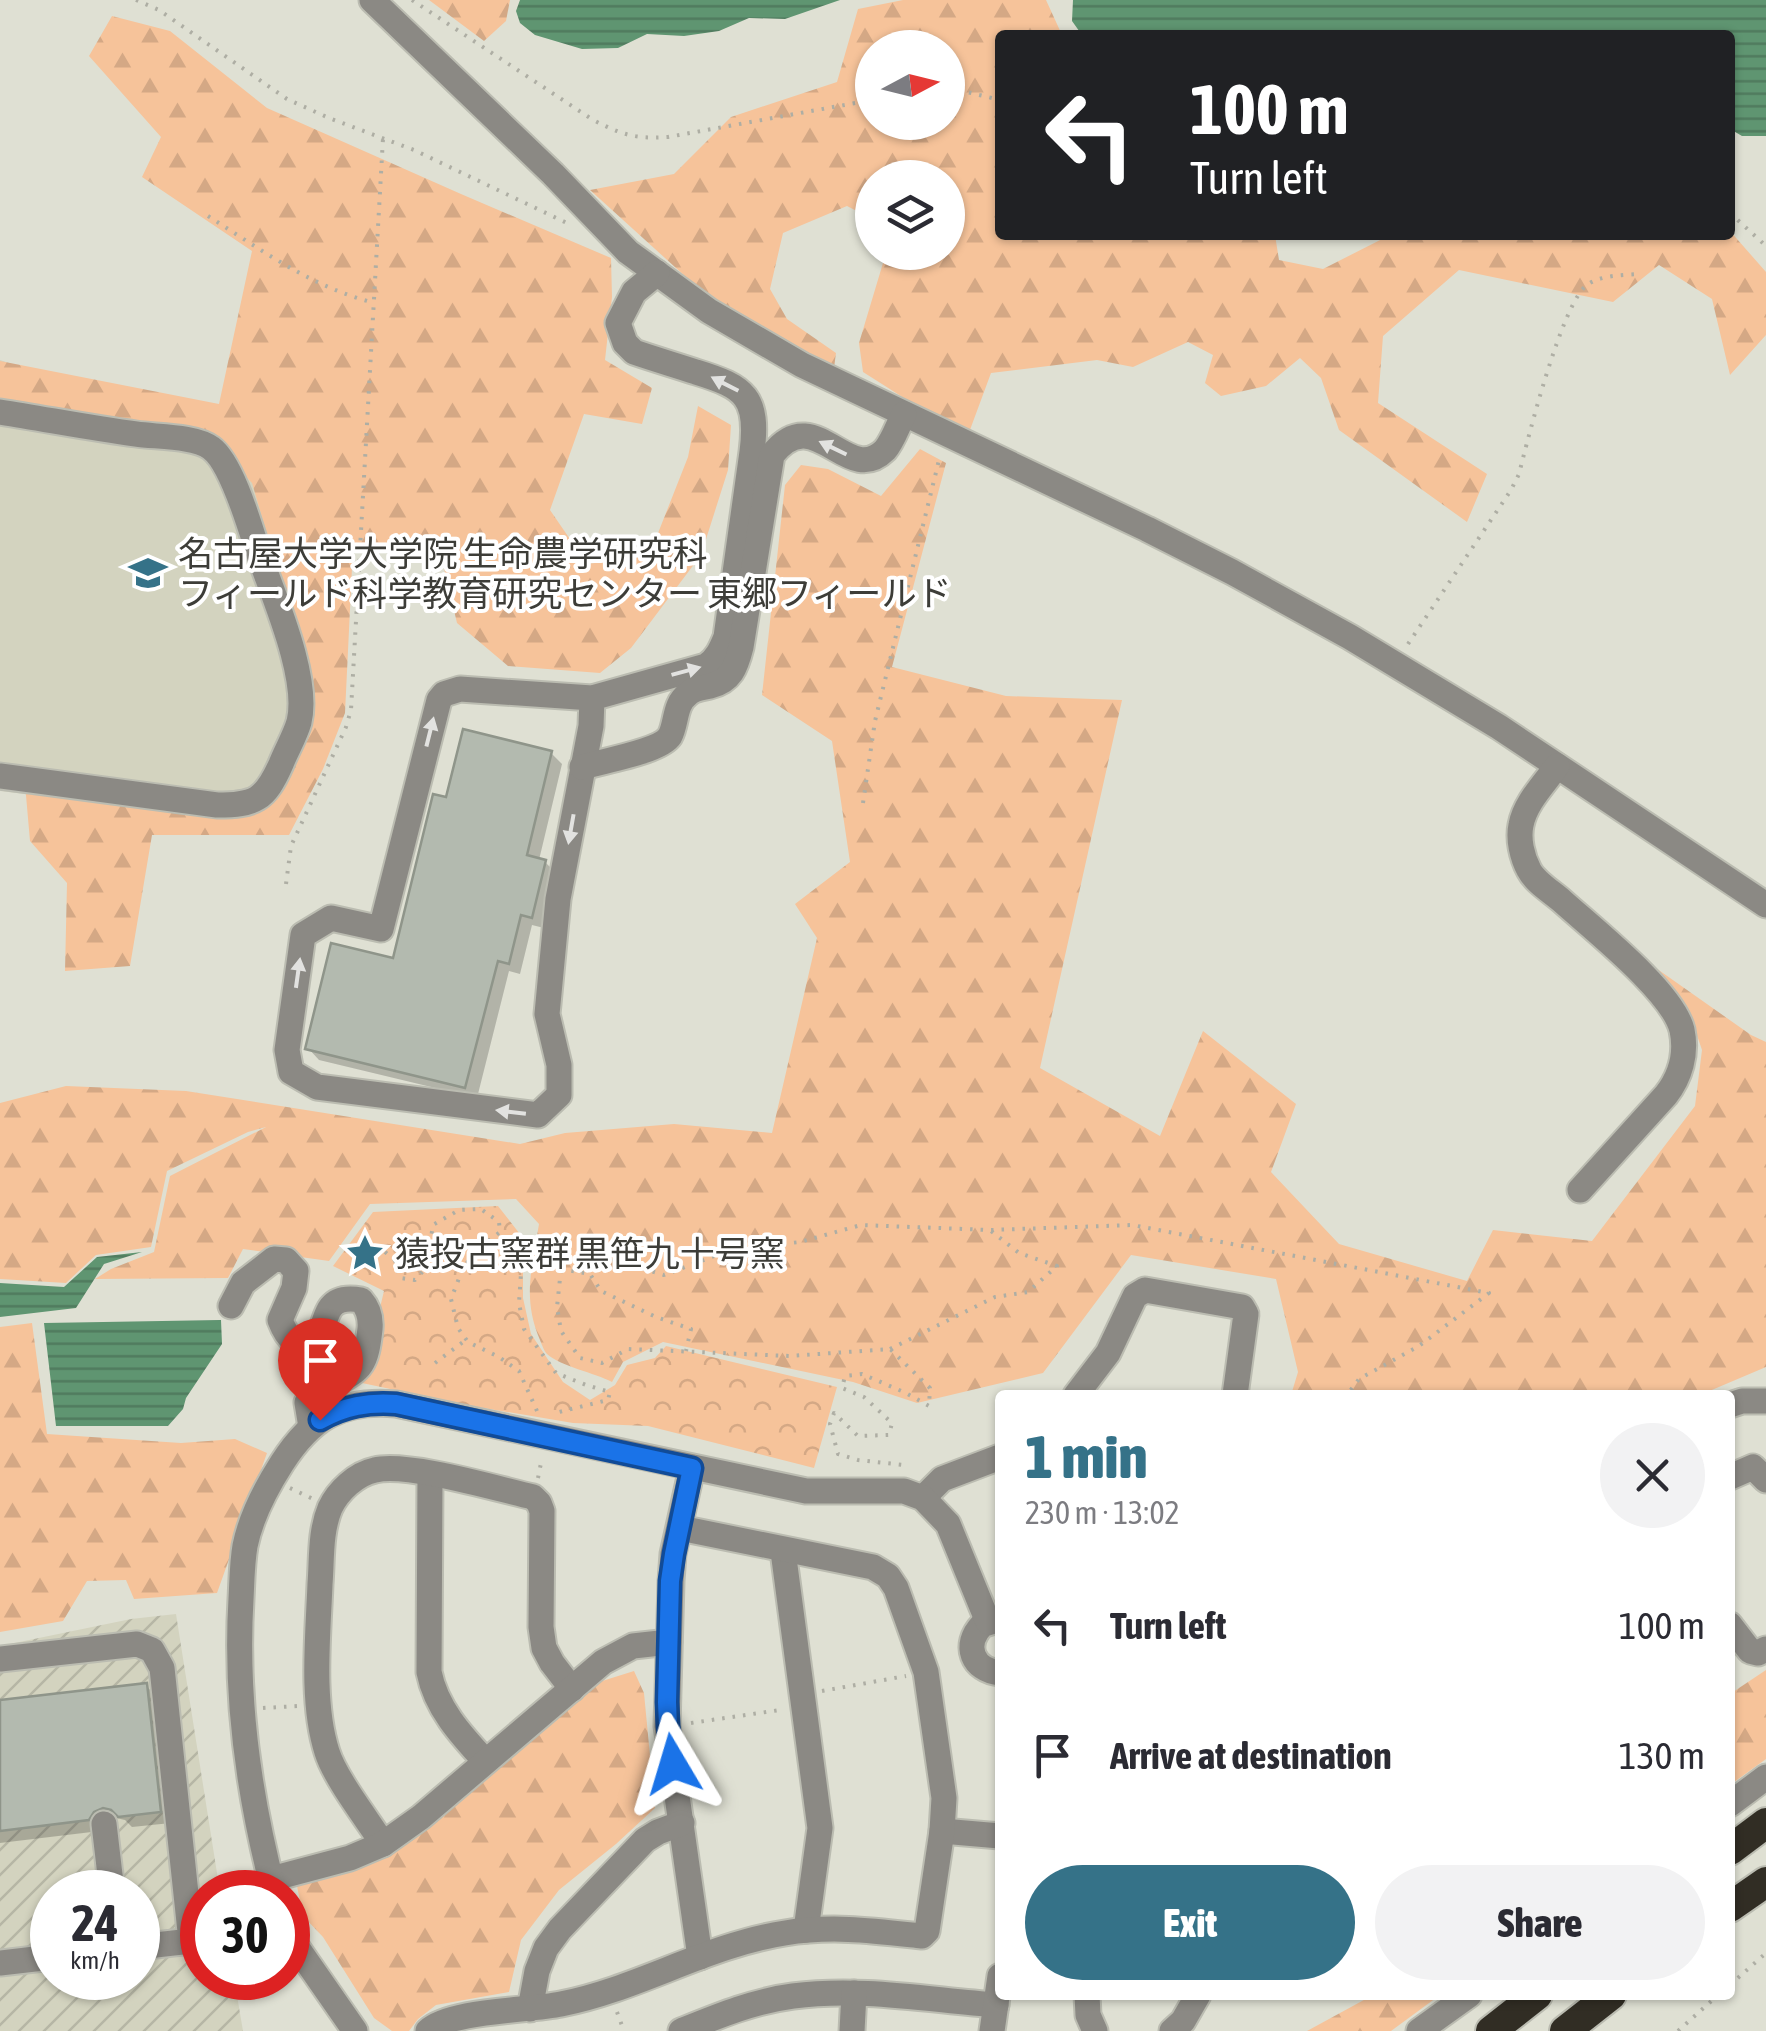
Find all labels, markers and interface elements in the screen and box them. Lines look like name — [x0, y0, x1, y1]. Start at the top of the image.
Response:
north arrow — [855, 30, 965, 140]
map controls — [855, 30, 965, 270]
text: 100 m — [1190, 69, 1349, 149]
icon: left — [1025, 70, 1155, 200]
text: Turn left — [1190, 152, 1328, 204]
button: layers — [855, 160, 965, 270]
one-way arrow — [711, 376, 739, 393]
one-way arrow — [818, 440, 847, 457]
place label: 名古屋大学大学院 生命農学研究科 フィールド科学教育研究センター 東郷フィールド — [178, 533, 951, 613]
school or university icon: 名古屋大学大学院 生命農学研究科 フィールド科学教育研究センター 東郷フィールド — [127, 552, 169, 594]
one-way arrow — [670, 662, 701, 678]
one-way arrow — [423, 716, 439, 747]
one-way arrow — [562, 814, 578, 845]
one-way arrow — [290, 957, 306, 988]
one-way arrow — [495, 1104, 526, 1120]
place icon: 猿投古窯群 黒笹九十号窯 — [344, 1232, 386, 1274]
place label: 猿投古窯群 黒笹九十号窯 — [395, 1233, 785, 1273]
pin — [278, 1318, 363, 1421]
icon: arrive — [293, 1333, 348, 1388]
text: 1 min — [1025, 1422, 1148, 1491]
button: close — [1600, 1423, 1705, 1528]
text: 230 m · 13:02 — [1025, 1494, 1180, 1531]
icon: left — [1025, 1598, 1080, 1653]
text: Turn left — [1110, 1604, 1226, 1647]
text: 100 m — [1619, 1604, 1705, 1647]
position arrow — [621, 1712, 725, 1816]
icon: arrive — [1025, 1728, 1080, 1783]
text: Arrive at destination — [1110, 1734, 1392, 1777]
text: 130 m — [1619, 1734, 1705, 1777]
button: Exit — [1025, 1865, 1355, 1980]
button: Share — [1375, 1865, 1705, 1980]
speed limit sign: 30 — [180, 1870, 310, 2000]
text: 24 — [71, 1894, 118, 1952]
text: km/h — [70, 1946, 120, 1974]

